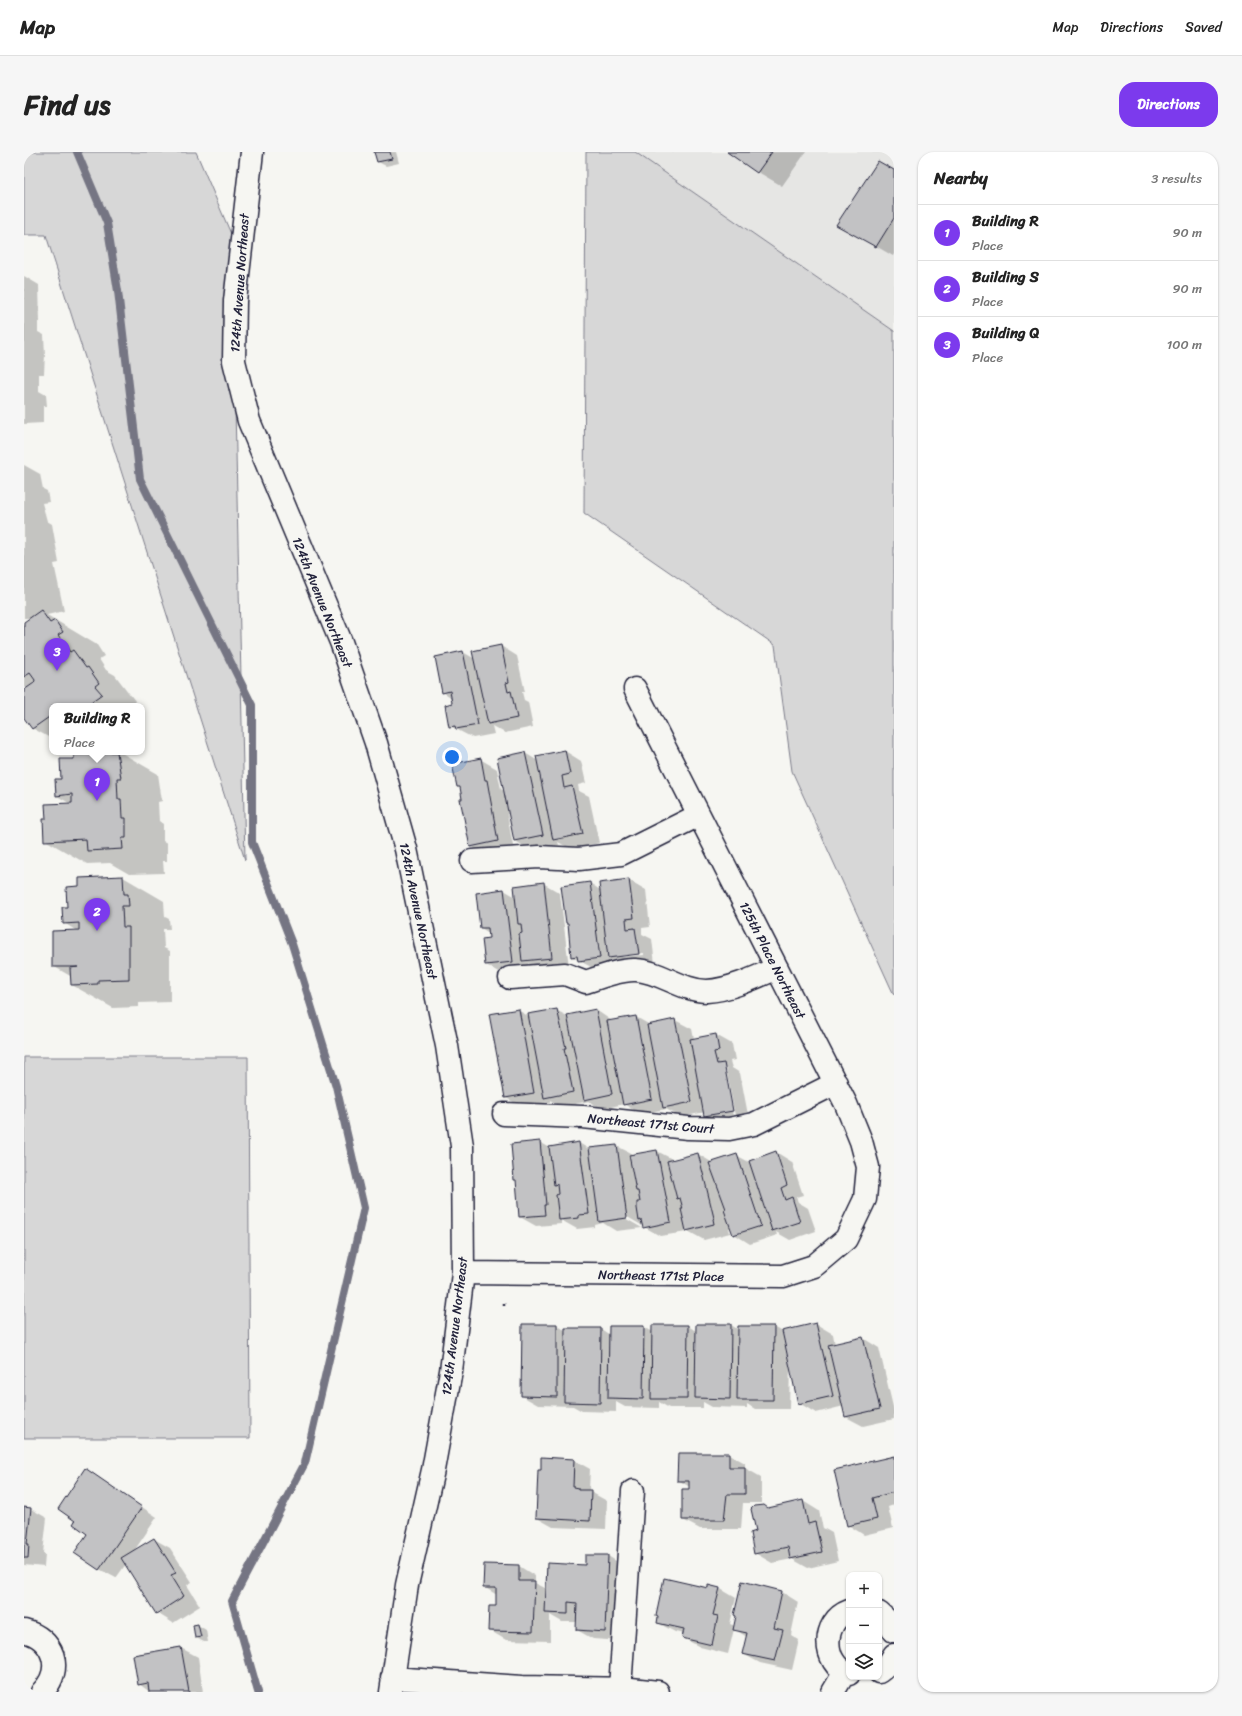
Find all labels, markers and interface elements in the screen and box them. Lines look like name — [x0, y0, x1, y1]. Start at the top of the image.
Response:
text: Map — [20, 11, 55, 44]
text: Map — [1052, 15, 1078, 40]
text: Directions — [1100, 15, 1163, 40]
text: Saved — [1185, 15, 1222, 40]
text: Find us — [24, 80, 111, 129]
button: Directions — [1119, 82, 1218, 127]
text: Nearby — [934, 163, 988, 193]
text: 3 results — [1151, 167, 1202, 190]
text: Building R — [972, 208, 1039, 234]
street label: 124th Avenue Northeast — [223, 212, 256, 353]
text: 1 — [944, 221, 950, 244]
text: 90 m — [1172, 221, 1202, 244]
text: Place — [972, 234, 1003, 257]
text: Building S — [972, 264, 1039, 290]
text: 2 — [943, 277, 951, 300]
text: 90 m — [1172, 277, 1202, 300]
text: Place — [972, 290, 1003, 313]
text: Building Q — [972, 320, 1039, 346]
text: 3 — [943, 333, 951, 356]
text: 100 m — [1167, 333, 1202, 356]
text: Place — [972, 346, 1003, 369]
street label: 124th Avenue Northeast — [286, 533, 360, 672]
pin: 3 — [44, 638, 70, 671]
popup — [49, 703, 145, 755]
text: Building R — [64, 705, 130, 731]
text: Place — [64, 731, 95, 754]
your location — [442, 747, 462, 767]
pin: 1 — [84, 768, 110, 801]
street label: 124th Avenue Northeast — [393, 841, 444, 982]
pin: 2 — [84, 898, 110, 931]
street label: 125th Place Northeast — [733, 898, 812, 1024]
street label: Northeast 171st Court — [587, 1107, 716, 1141]
street label: 124th Avenue Northeast — [435, 1255, 474, 1397]
street label: Northeast 171st Place — [598, 1263, 724, 1288]
map controls — [846, 1572, 882, 1680]
button: + — [846, 1572, 882, 1608]
button: − — [846, 1608, 882, 1644]
button: layers — [846, 1644, 882, 1680]

